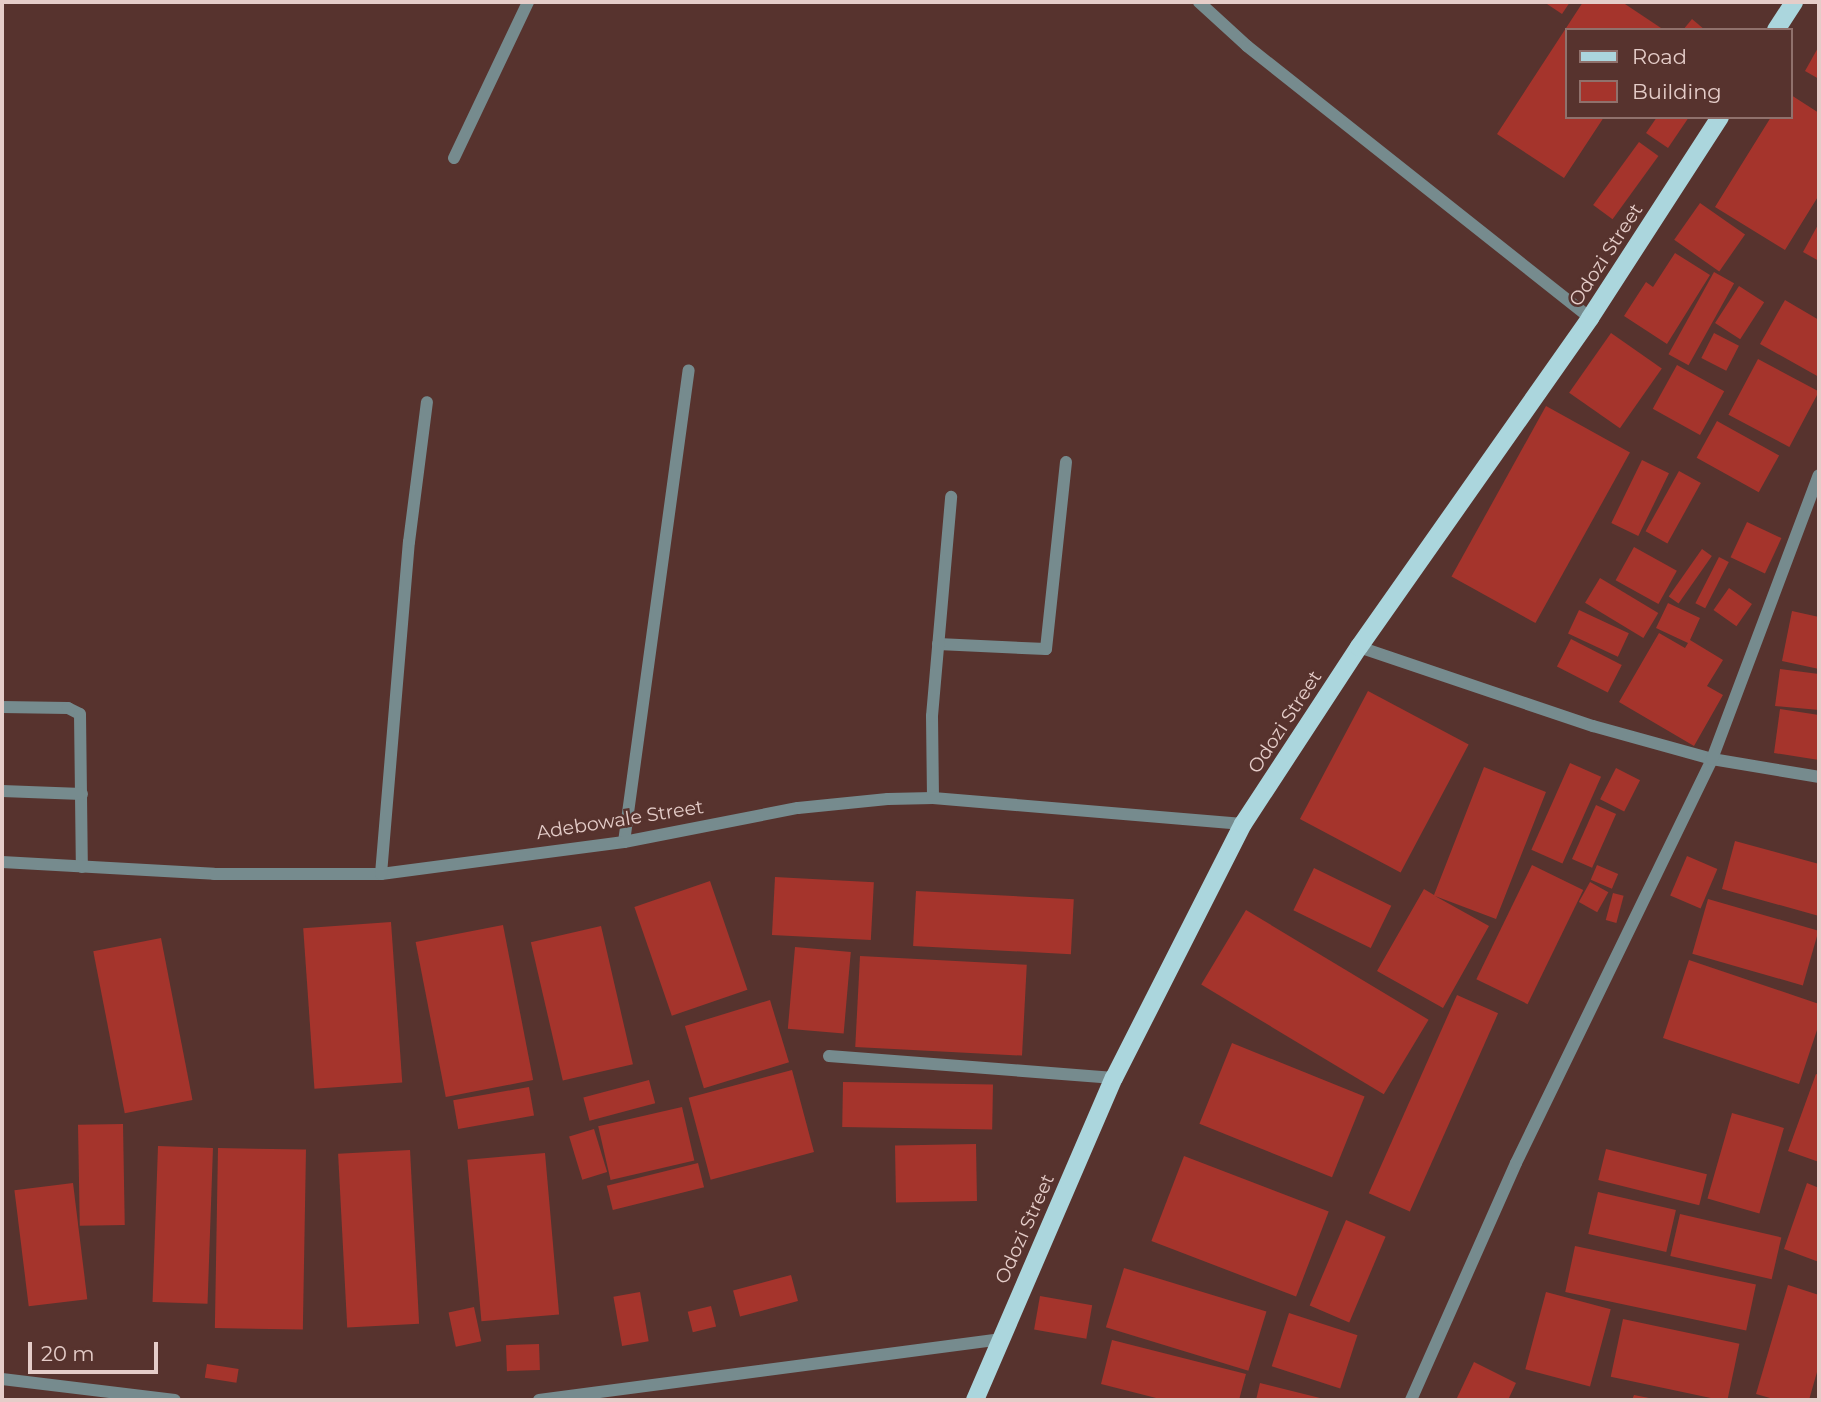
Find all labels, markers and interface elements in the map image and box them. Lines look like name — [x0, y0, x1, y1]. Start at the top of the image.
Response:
legend — [1566, 28, 1793, 119]
text: Road — [1632, 44, 1687, 69]
text: Building — [1632, 79, 1722, 104]
street label: Odozi Street — [1564, 199, 1648, 311]
street label: Odozi Street — [1243, 666, 1327, 778]
street label: Adebowale Street — [535, 796, 705, 844]
street label: Odozi Street — [991, 1171, 1059, 1287]
scale bar — [32, 1328, 161, 1372]
text: 20 m — [41, 1341, 95, 1366]

